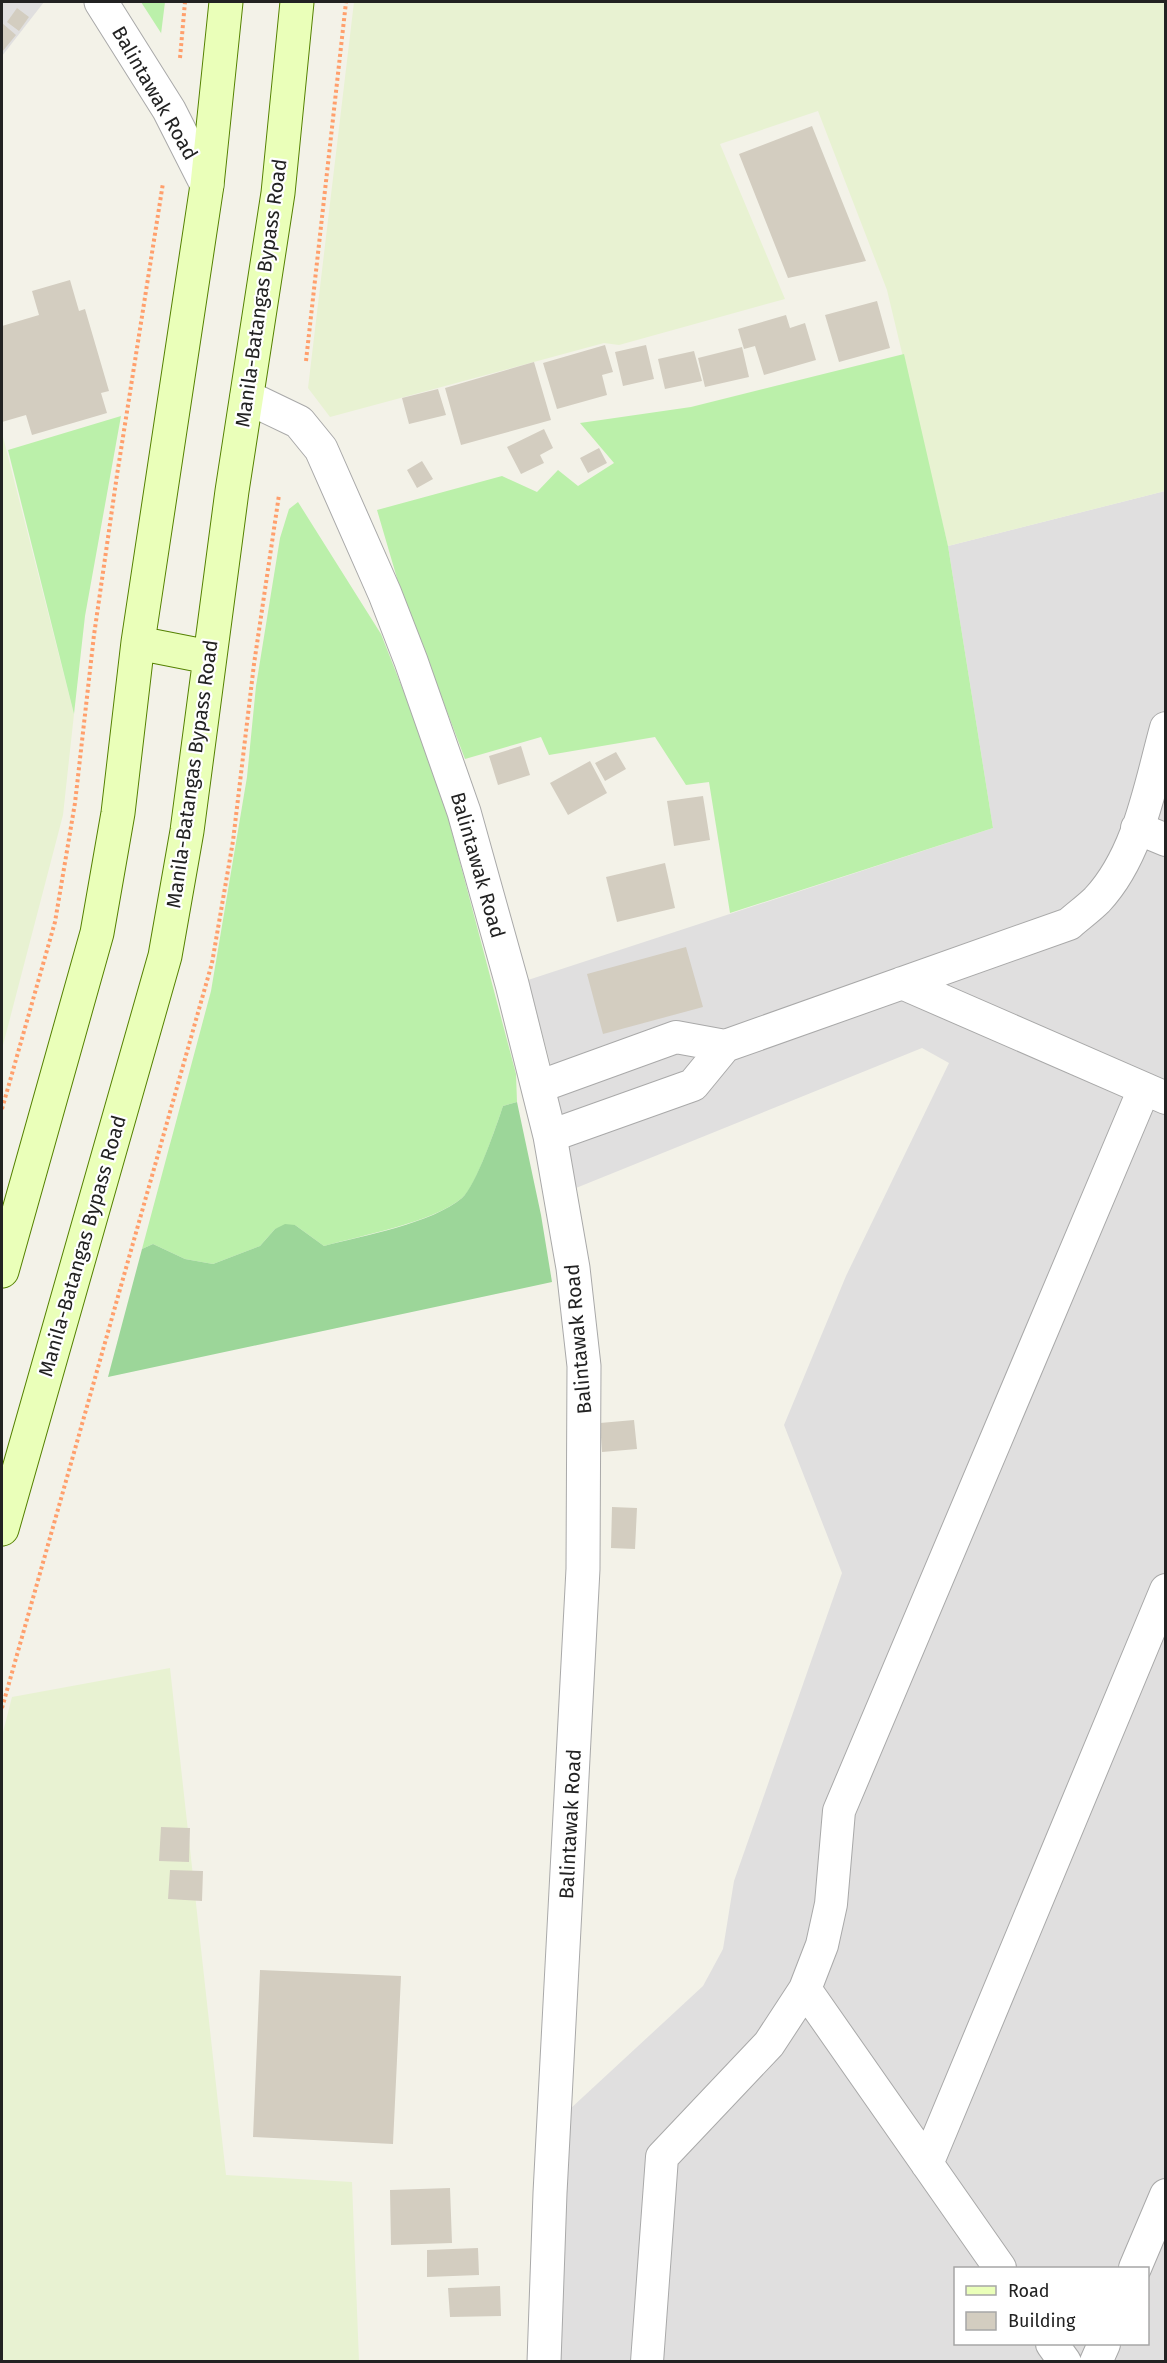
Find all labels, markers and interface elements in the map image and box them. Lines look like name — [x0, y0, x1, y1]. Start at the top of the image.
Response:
street label: Balintawak Road — [107, 22, 203, 164]
street label: Manila-Batangas Bypass Road — [230, 157, 292, 429]
street label: Manila-Batangas Bypass Road — [161, 638, 223, 910]
street label: Balintawak Road — [446, 789, 510, 941]
street label: Manila-Batangas Bypass Road — [33, 1113, 131, 1379]
street label: Balintawak Road — [559, 1263, 597, 1415]
street label: Balintawak Road — [554, 1748, 586, 1900]
legend — [954, 2267, 1149, 2345]
text: Road — [1008, 2280, 1050, 2302]
text: Building — [1008, 2310, 1076, 2332]

